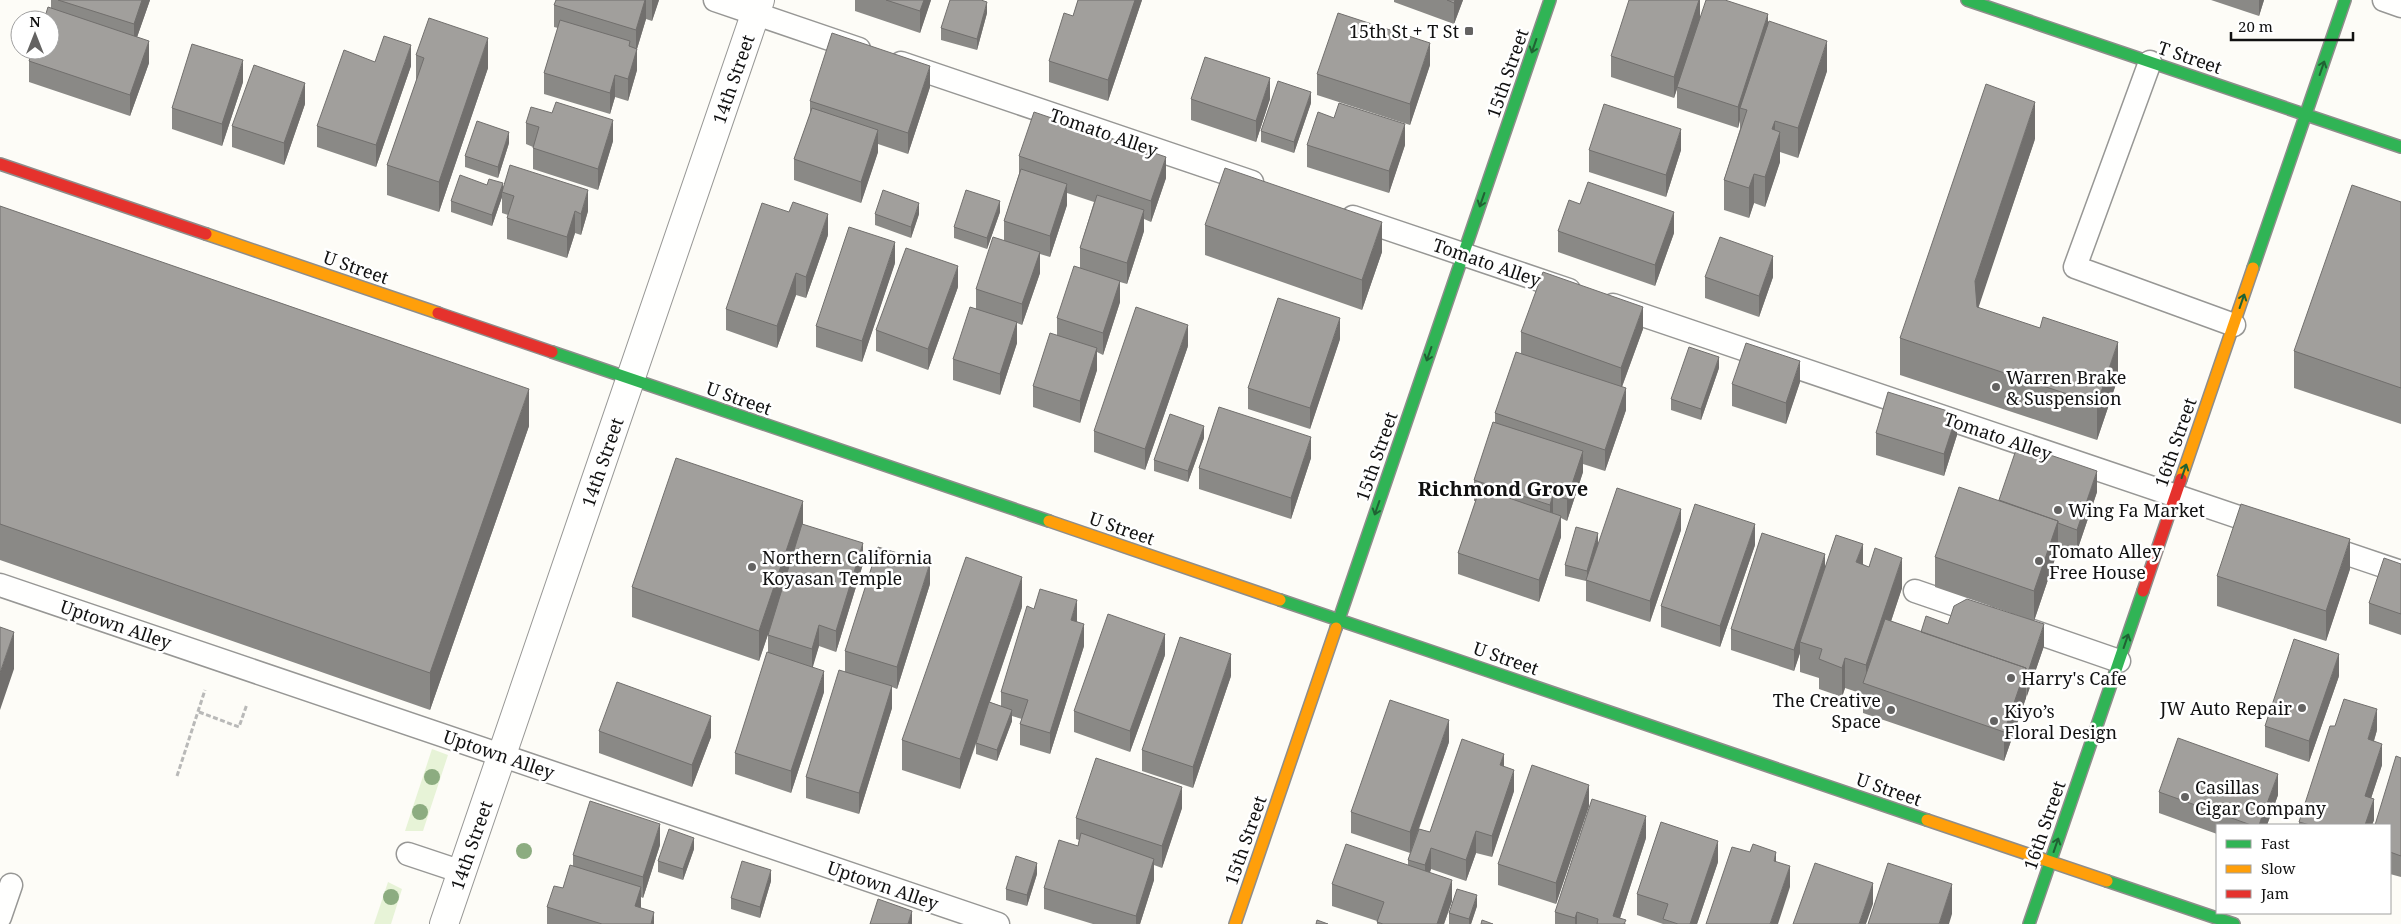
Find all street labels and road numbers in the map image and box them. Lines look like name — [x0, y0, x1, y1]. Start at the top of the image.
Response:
street label: 15th Street — [1481, 25, 1533, 121]
street label: 14th Street — [707, 31, 759, 127]
street label: T Street — [2155, 35, 2225, 79]
street label: Tomato Alley — [1047, 102, 1162, 162]
street label: Tomato Alley — [1430, 232, 1545, 292]
street label: U Street — [320, 245, 392, 289]
street label: U Street — [703, 376, 775, 420]
street label: 16th Street — [2149, 394, 2201, 490]
street label: Tomato Alley — [1941, 406, 2056, 466]
street label: 15th Street — [1350, 408, 1402, 504]
street label: 14th Street — [576, 414, 628, 510]
street label: U Street — [1086, 506, 1158, 550]
street label: Uptown Alley — [57, 594, 176, 655]
street label: U Street — [1470, 636, 1542, 680]
street label: Uptown Alley — [440, 724, 559, 785]
street label: U Street — [1853, 767, 1925, 811]
street label: 16th Street — [2018, 777, 2070, 873]
street label: 15th Street — [1219, 792, 1271, 888]
street label: 14th Street — [445, 797, 497, 893]
street label: Uptown Alley — [824, 855, 943, 916]

